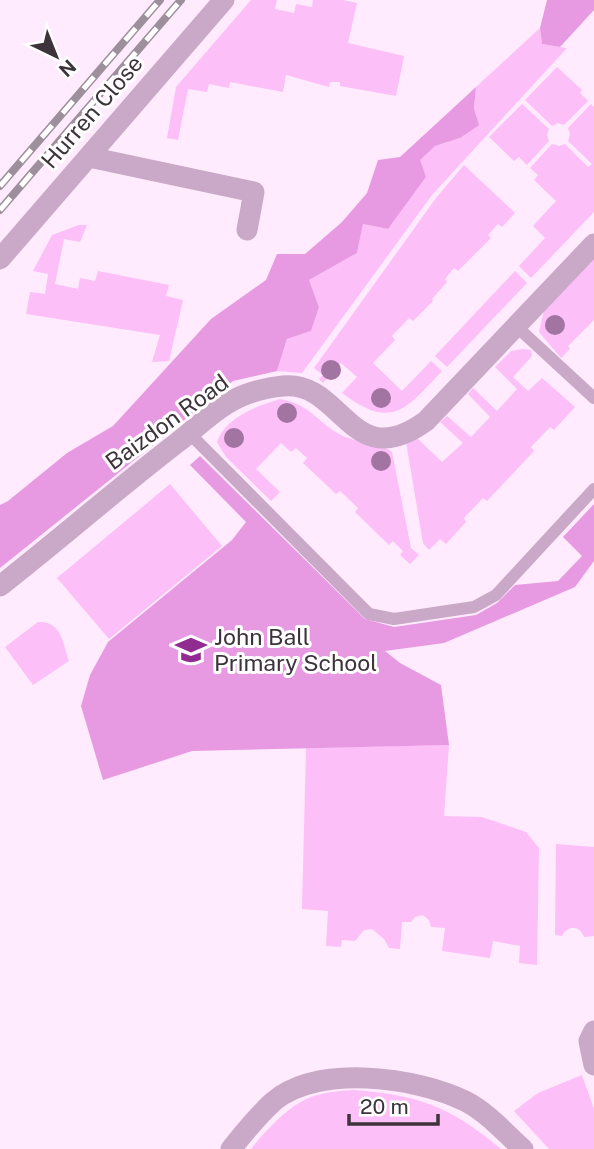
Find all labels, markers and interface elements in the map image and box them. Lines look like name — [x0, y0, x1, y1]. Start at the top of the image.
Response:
north arrow — [21, 21, 91, 91]
street label: Hurren Close — [35, 50, 148, 174]
text: N — [55, 55, 81, 82]
street label: Baizdon Road — [100, 368, 233, 475]
place label: John Ball Primary School — [214, 623, 377, 676]
school or university icon: John Ball Primary School — [174, 633, 208, 667]
scale bar — [349, 1082, 438, 1126]
text: 20 m — [360, 1094, 409, 1119]

